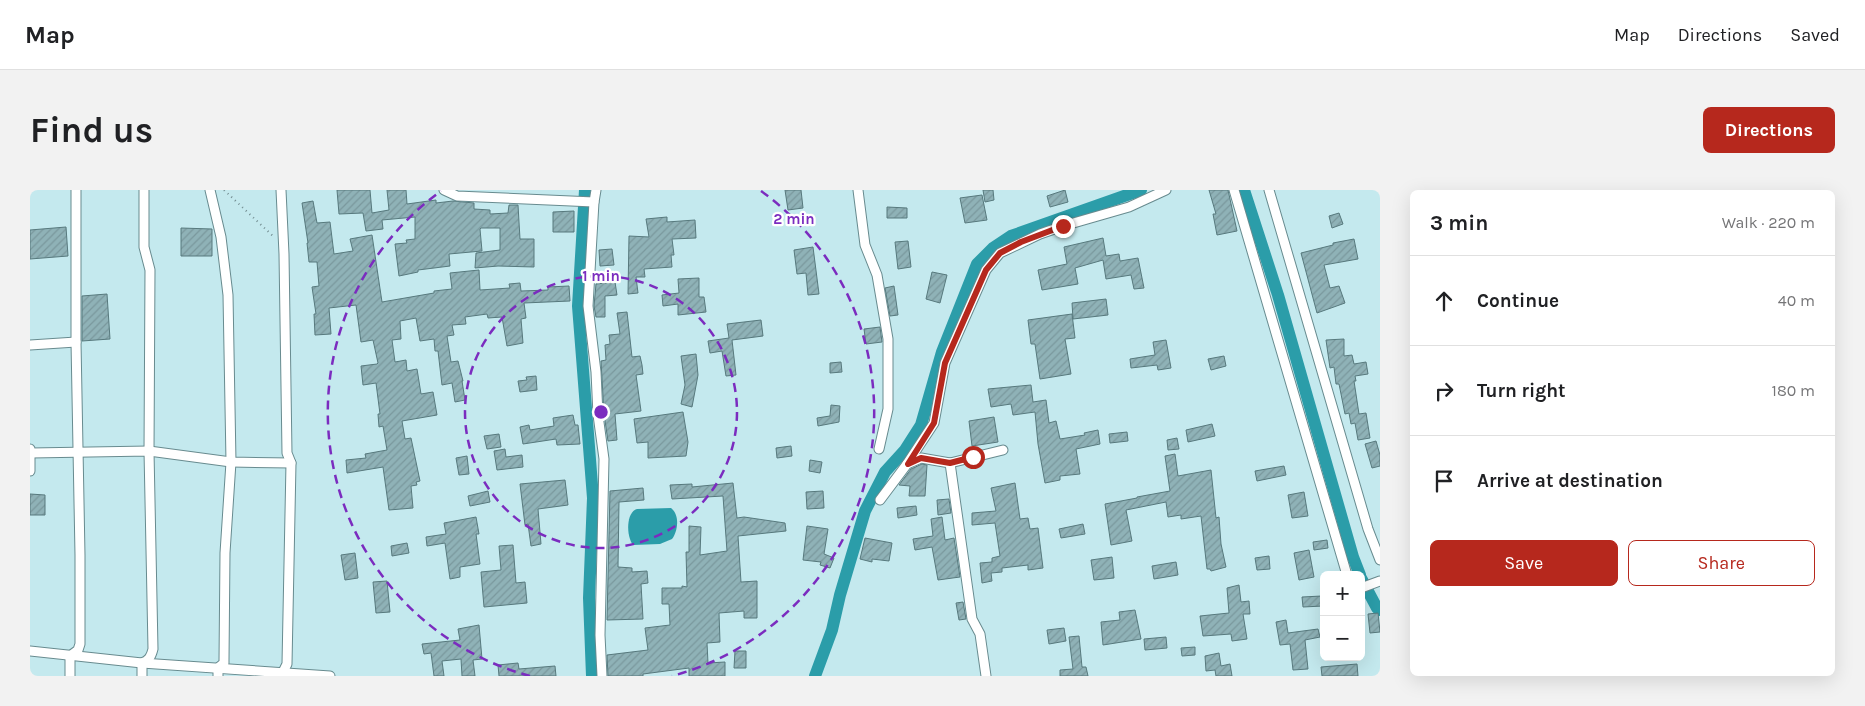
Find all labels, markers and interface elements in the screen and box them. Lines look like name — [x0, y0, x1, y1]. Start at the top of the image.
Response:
text: Map — [25, 21, 75, 49]
text: Map — [1614, 24, 1650, 46]
text: Directions — [1678, 24, 1762, 46]
text: Saved — [1790, 24, 1840, 46]
button: Directions — [1703, 107, 1835, 153]
text: Find us — [30, 110, 153, 151]
text: 2 min — [773, 210, 815, 228]
text: 3 min — [1430, 211, 1488, 235]
text: Walk · 220 m — [1722, 213, 1815, 232]
route end — [1052, 215, 1075, 238]
text: 1 min — [582, 267, 620, 285]
icon: ahead — [1430, 287, 1458, 315]
text: Continue — [1477, 290, 1559, 312]
text: 40 m — [1778, 291, 1815, 310]
icon: right — [1430, 377, 1458, 405]
text: Turn right — [1477, 380, 1566, 402]
text: 180 m — [1772, 381, 1815, 400]
centre of rings — [592, 403, 610, 421]
route start — [962, 446, 985, 469]
icon: arrive — [1430, 467, 1458, 495]
text: Arrive at destination — [1477, 470, 1663, 492]
button: Save — [1430, 540, 1618, 586]
button: Share — [1628, 540, 1815, 586]
map controls — [1320, 571, 1365, 661]
button: + — [1320, 571, 1365, 616]
button: − — [1320, 616, 1365, 661]

